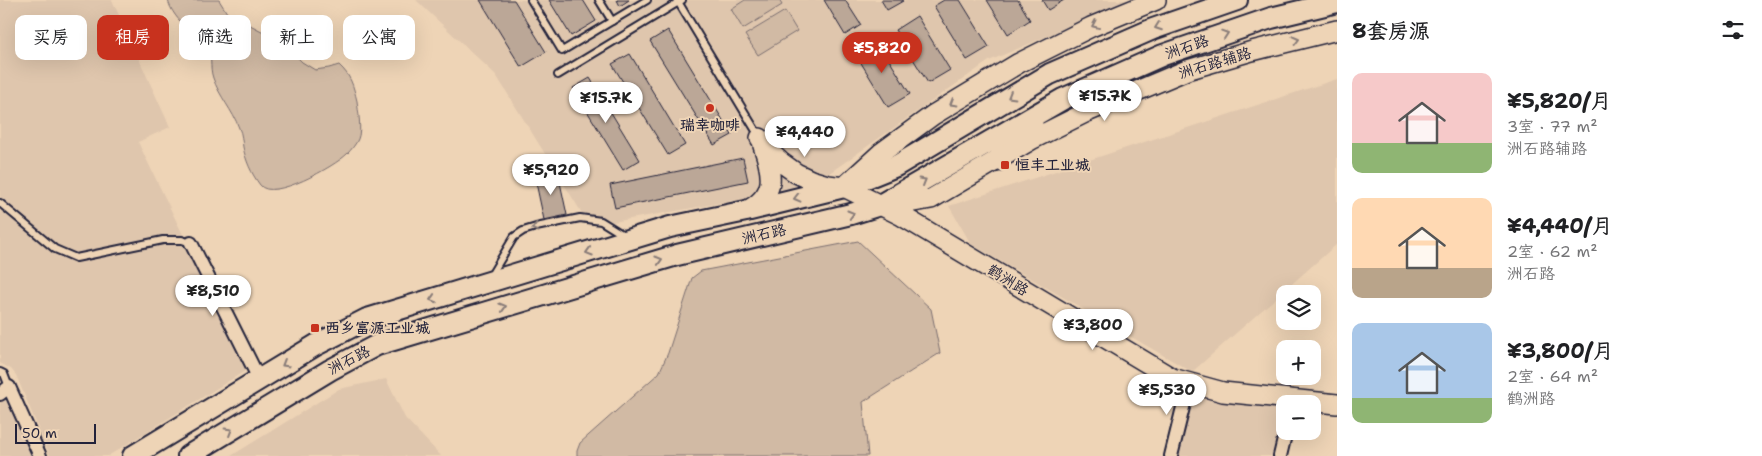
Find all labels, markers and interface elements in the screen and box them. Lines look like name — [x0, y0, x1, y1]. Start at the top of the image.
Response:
chip: 买房 — [15, 15, 87, 60]
chip: 租房 — [97, 15, 169, 60]
chip: 筛选 — [179, 15, 251, 60]
chip: 新上 — [261, 15, 333, 60]
chip: 公寓 — [343, 15, 415, 60]
icon: filters — [1719, 16, 1747, 44]
text: 8套房源 — [1352, 17, 1430, 45]
one-way arrow — [1091, 19, 1100, 30]
one-way arrow — [1154, 21, 1162, 31]
street label: 洲石路 — [1162, 30, 1212, 64]
one-way arrow — [1221, 30, 1229, 40]
pin: ¥5,820 — [841, 32, 923, 74]
one-way arrow — [1291, 35, 1300, 46]
text: ¥5,820 — [853, 37, 911, 58]
street label: 洲石路辅路 — [1176, 42, 1254, 84]
pin: ¥15.7K — [1064, 80, 1146, 122]
pin: ¥15.7K — [565, 82, 647, 124]
text: ¥15.7K — [1079, 85, 1131, 106]
text: ¥15.7K — [580, 87, 632, 108]
text: ¥5,820/月 — [1507, 87, 1612, 115]
one-way arrow — [1008, 90, 1017, 100]
icon: home — [1392, 93, 1452, 153]
one-way arrow — [949, 96, 958, 106]
marker: 瑞幸咖啡 — [704, 102, 716, 114]
place label: 瑞幸咖啡 — [680, 115, 740, 135]
pin: ¥4,440 — [764, 116, 846, 158]
text: 3室 · 77 m² — [1507, 116, 1598, 137]
text: ¥4,440 — [776, 121, 834, 142]
text: 洲石路辅路 — [1507, 138, 1587, 159]
pin: ¥5,920 — [510, 154, 592, 196]
place label: 恒丰工业城 — [1015, 155, 1090, 175]
text: ¥5,920 — [523, 159, 579, 180]
marker: 恒丰工业城 — [999, 159, 1011, 171]
one-way arrow — [917, 177, 926, 187]
one-way arrow — [792, 192, 801, 203]
one-way arrow — [847, 209, 855, 220]
text: ¥4,440/月 — [1507, 212, 1613, 240]
icon: home — [1392, 218, 1452, 278]
street label: 洲石路 — [740, 219, 788, 249]
one-way arrow — [532, 222, 540, 232]
text: 2室 · 62 m² — [1507, 241, 1598, 262]
one-way arrow — [585, 246, 593, 256]
one-way arrow — [654, 256, 663, 266]
street label: 鹤洲路 — [984, 260, 1032, 300]
text: 洲石路 — [1507, 263, 1555, 284]
pin: ¥8,510 — [172, 274, 254, 317]
text: ¥8,510 — [186, 280, 240, 301]
map controls — [1276, 285, 1321, 440]
button: layers — [1276, 285, 1321, 330]
one-way arrow — [429, 293, 438, 303]
one-way arrow — [499, 303, 507, 313]
pin: ¥3,800 — [1052, 308, 1134, 351]
text: ¥3,800 — [1063, 314, 1123, 335]
place label: 西乡富源工业城 — [325, 318, 430, 338]
marker: 西乡富源工业城 — [309, 322, 321, 334]
text: ¥3,800/月 — [1507, 337, 1614, 365]
button: + — [1276, 340, 1321, 385]
street label: 洲石路 — [324, 341, 374, 379]
icon: home — [1392, 343, 1452, 403]
one-way arrow — [282, 357, 291, 367]
text: 2室 · 64 m² — [1507, 366, 1598, 387]
pin: ¥5,530 — [1126, 374, 1208, 416]
text: ¥5,530 — [1138, 379, 1196, 400]
text: 鹤洲路 — [1507, 388, 1555, 409]
button: − — [1276, 395, 1321, 440]
scale bar — [15, 421, 96, 444]
text: 50 m — [22, 424, 57, 442]
one-way arrow — [224, 427, 233, 437]

